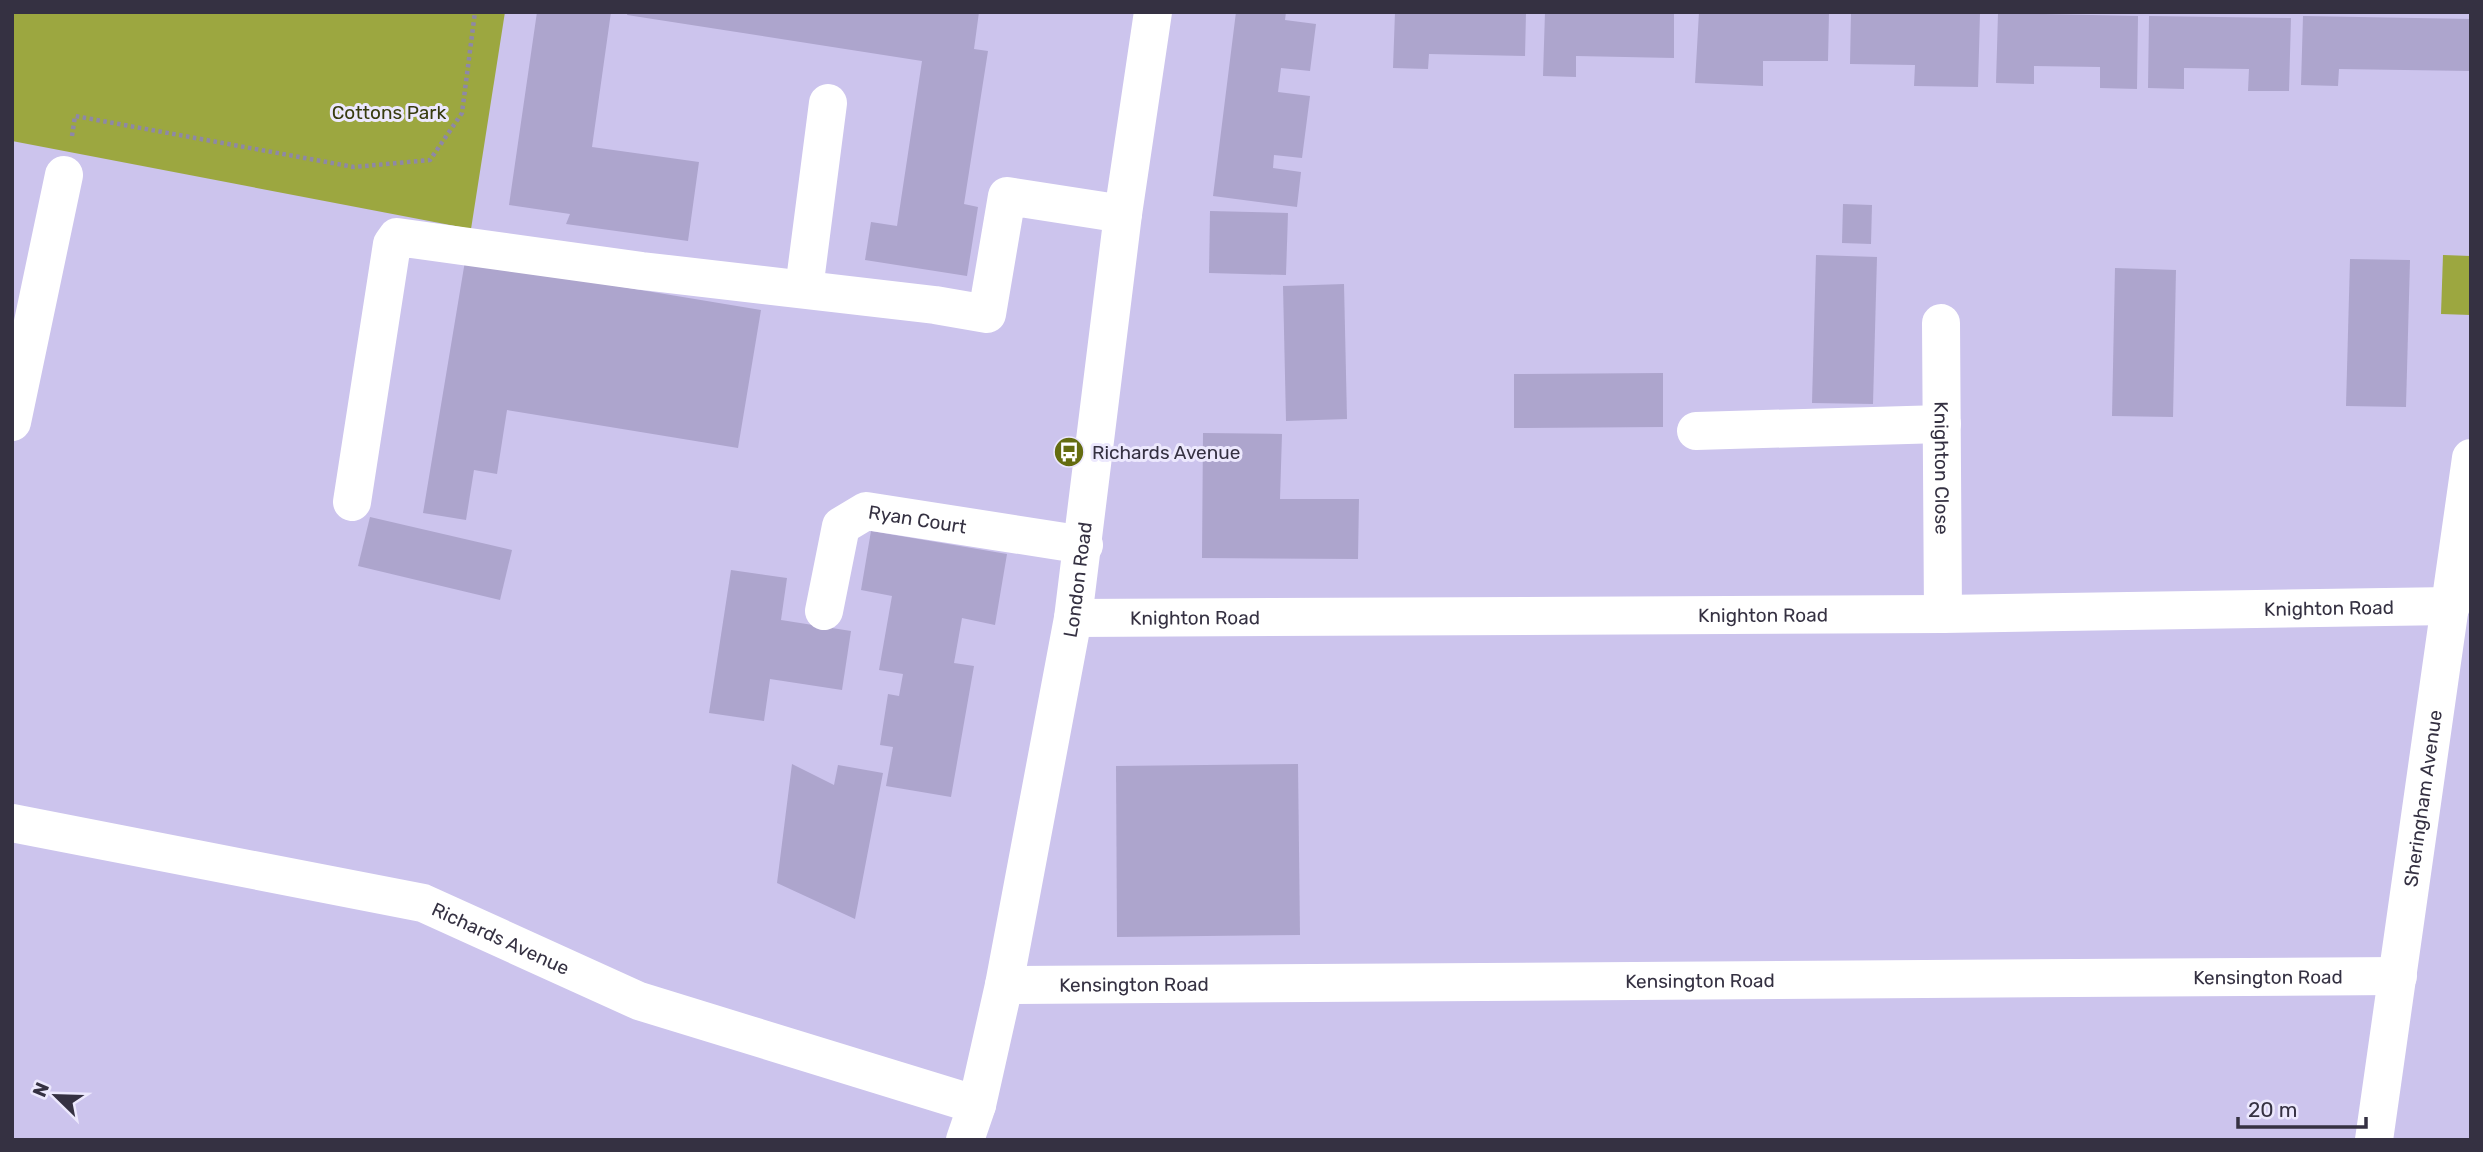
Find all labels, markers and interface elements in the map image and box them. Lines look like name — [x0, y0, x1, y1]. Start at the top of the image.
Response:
park label: Cottons Park — [332, 101, 446, 124]
street label: Knighton Close — [1930, 401, 1954, 535]
bus stop icon: Richards Avenue — [1052, 435, 1086, 469]
place label: Richards Avenue — [1092, 441, 1240, 464]
street label: Ryan Court — [867, 500, 969, 538]
street label: London Road — [1058, 521, 1096, 639]
street label: Knighton Road — [2264, 595, 2394, 620]
street label: Knighton Road — [1698, 603, 1828, 627]
street label: Knighton Road — [1130, 606, 1260, 629]
street label: Sheringham Avenue — [2399, 708, 2447, 888]
street label: Richards Avenue — [428, 897, 573, 979]
street label: Kensington Road — [2193, 965, 2343, 989]
street label: Kensington Road — [1625, 969, 1775, 992]
street label: Kensington Road — [1059, 972, 1209, 996]
north arrow — [21, 1061, 91, 1131]
text: N — [28, 1079, 54, 1100]
scale bar — [2238, 1086, 2366, 1130]
text: 20 m — [2248, 1097, 2297, 1122]

